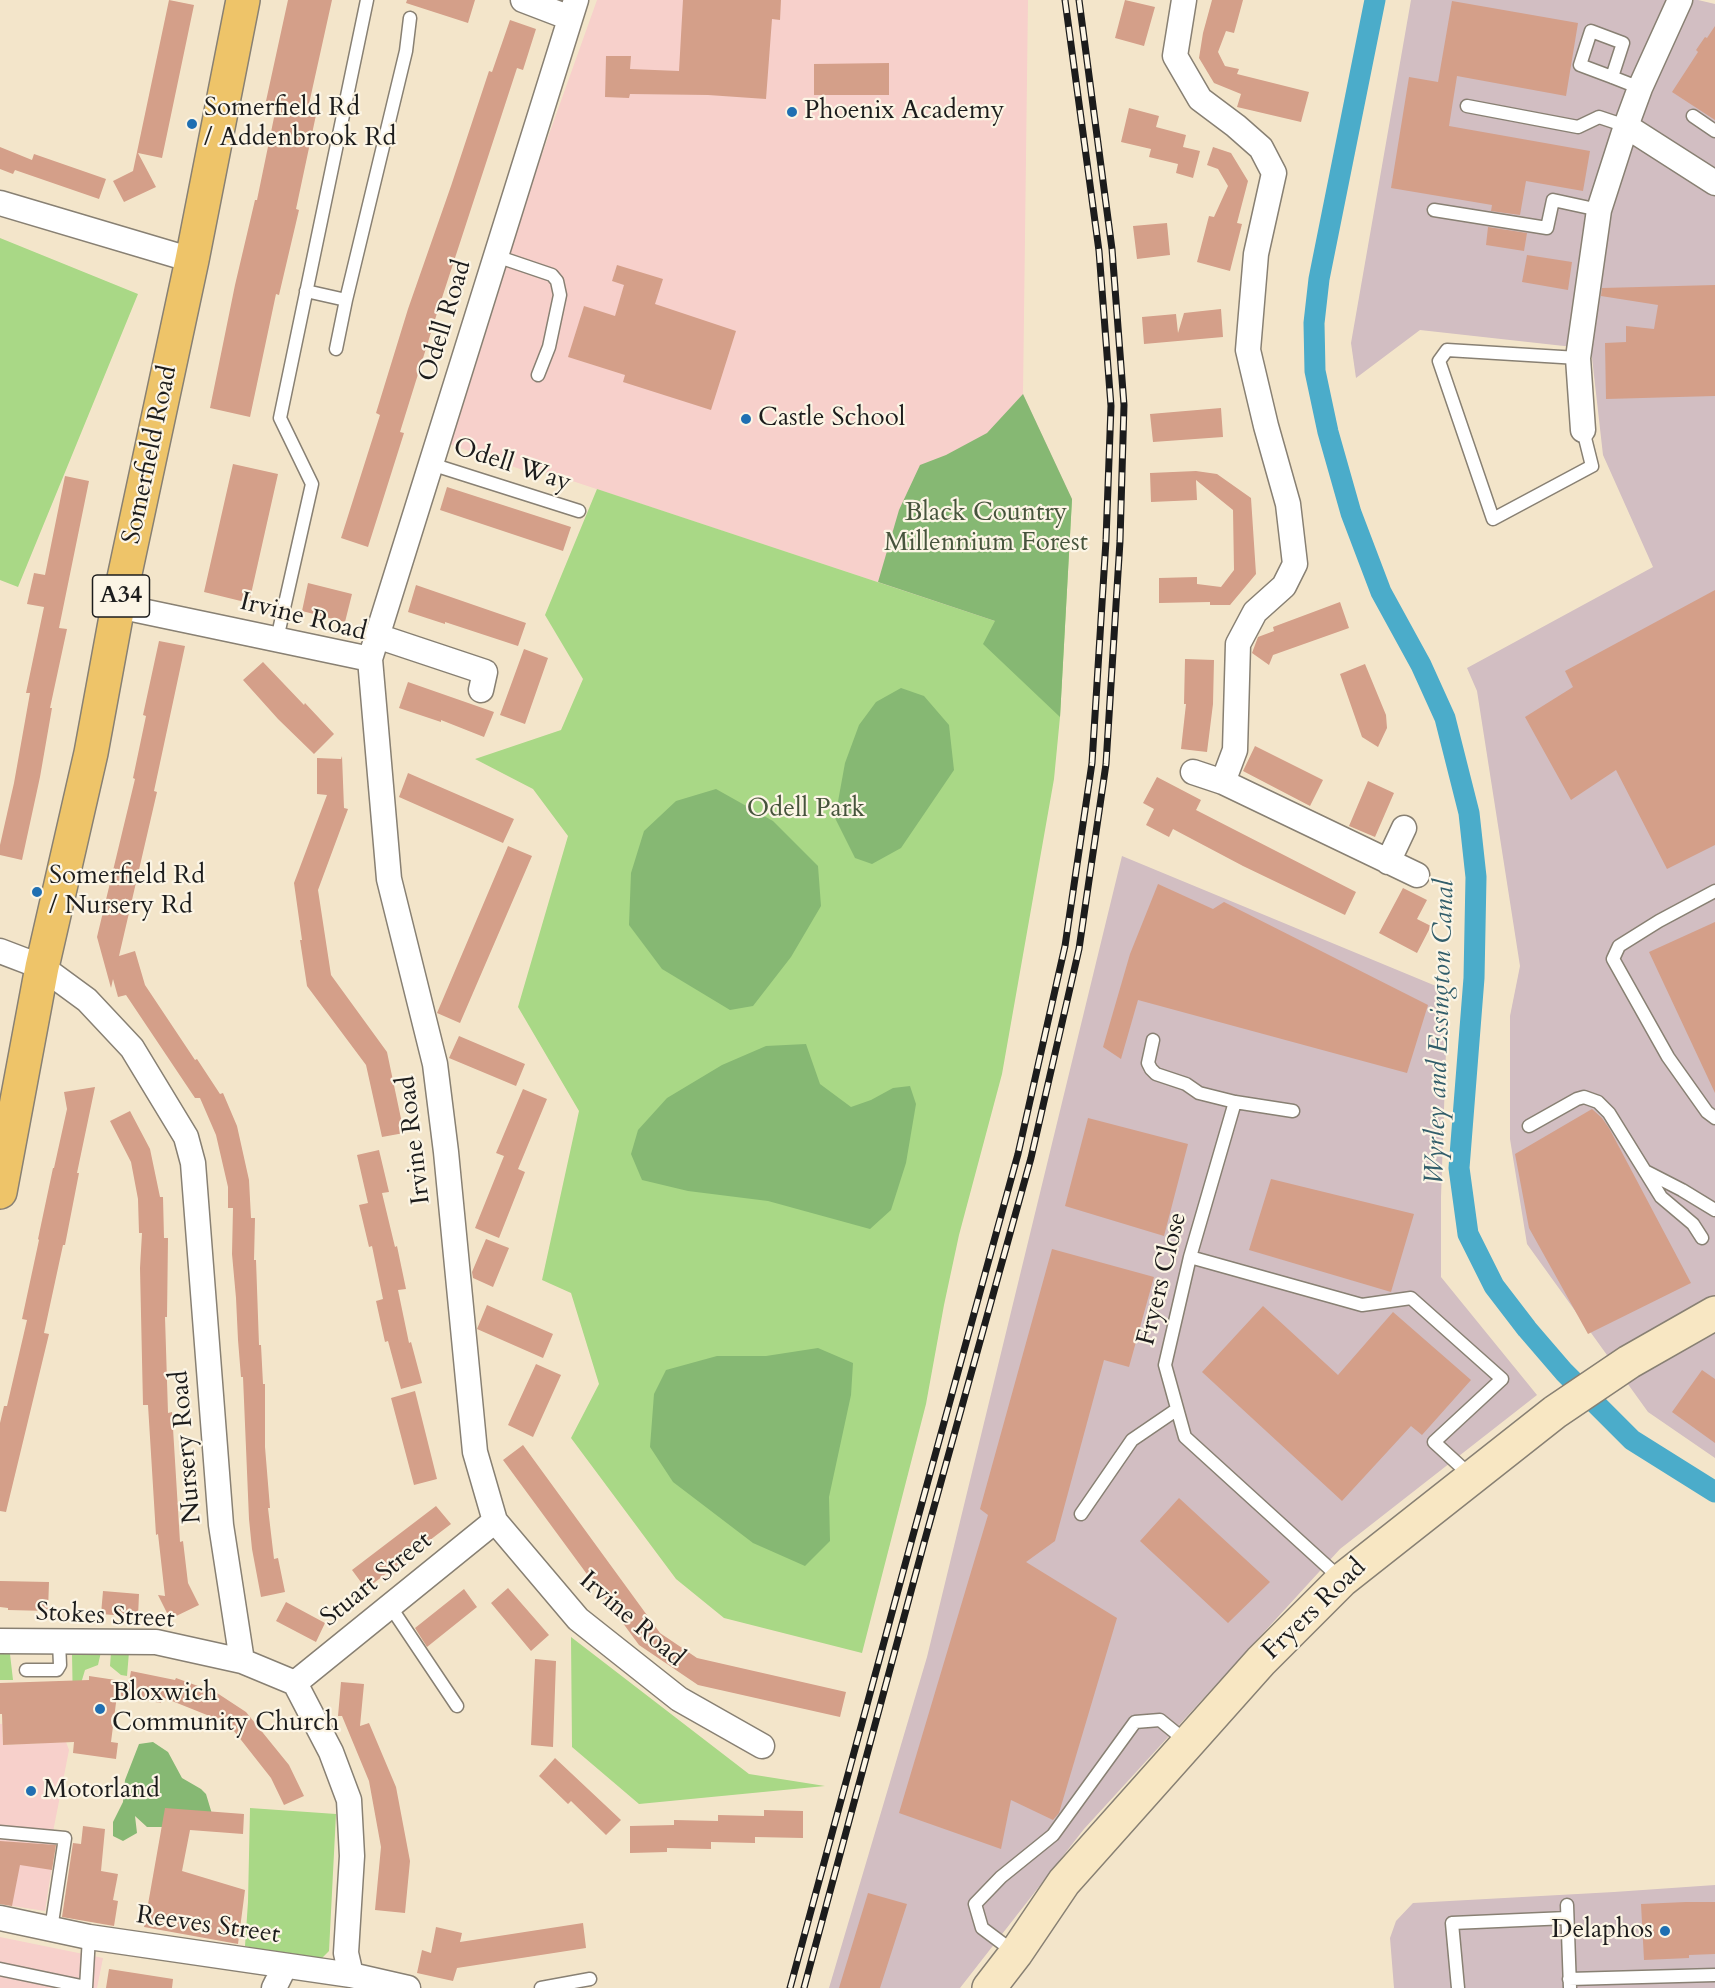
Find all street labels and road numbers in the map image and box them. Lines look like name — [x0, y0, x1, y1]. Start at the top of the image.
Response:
street label: Odell Road — [413, 256, 479, 386]
street label: Somerfield Road — [117, 363, 185, 547]
street label: Odell Way — [449, 432, 575, 500]
road number: A34 — [92, 575, 150, 617]
street label: Irvine Road — [236, 587, 370, 649]
street label: Irvine Road — [392, 1074, 438, 1206]
street label: Fryers Close — [1131, 1209, 1195, 1349]
street label: Nursery Road — [165, 1369, 209, 1525]
street label: Stuart Street — [315, 1526, 439, 1634]
street label: Fryers Road — [1257, 1553, 1373, 1667]
street label: Irvine Road — [572, 1566, 690, 1674]
street label: Stokes Street — [35, 1598, 175, 1636]
street label: Reeves Street — [134, 1900, 282, 1952]

